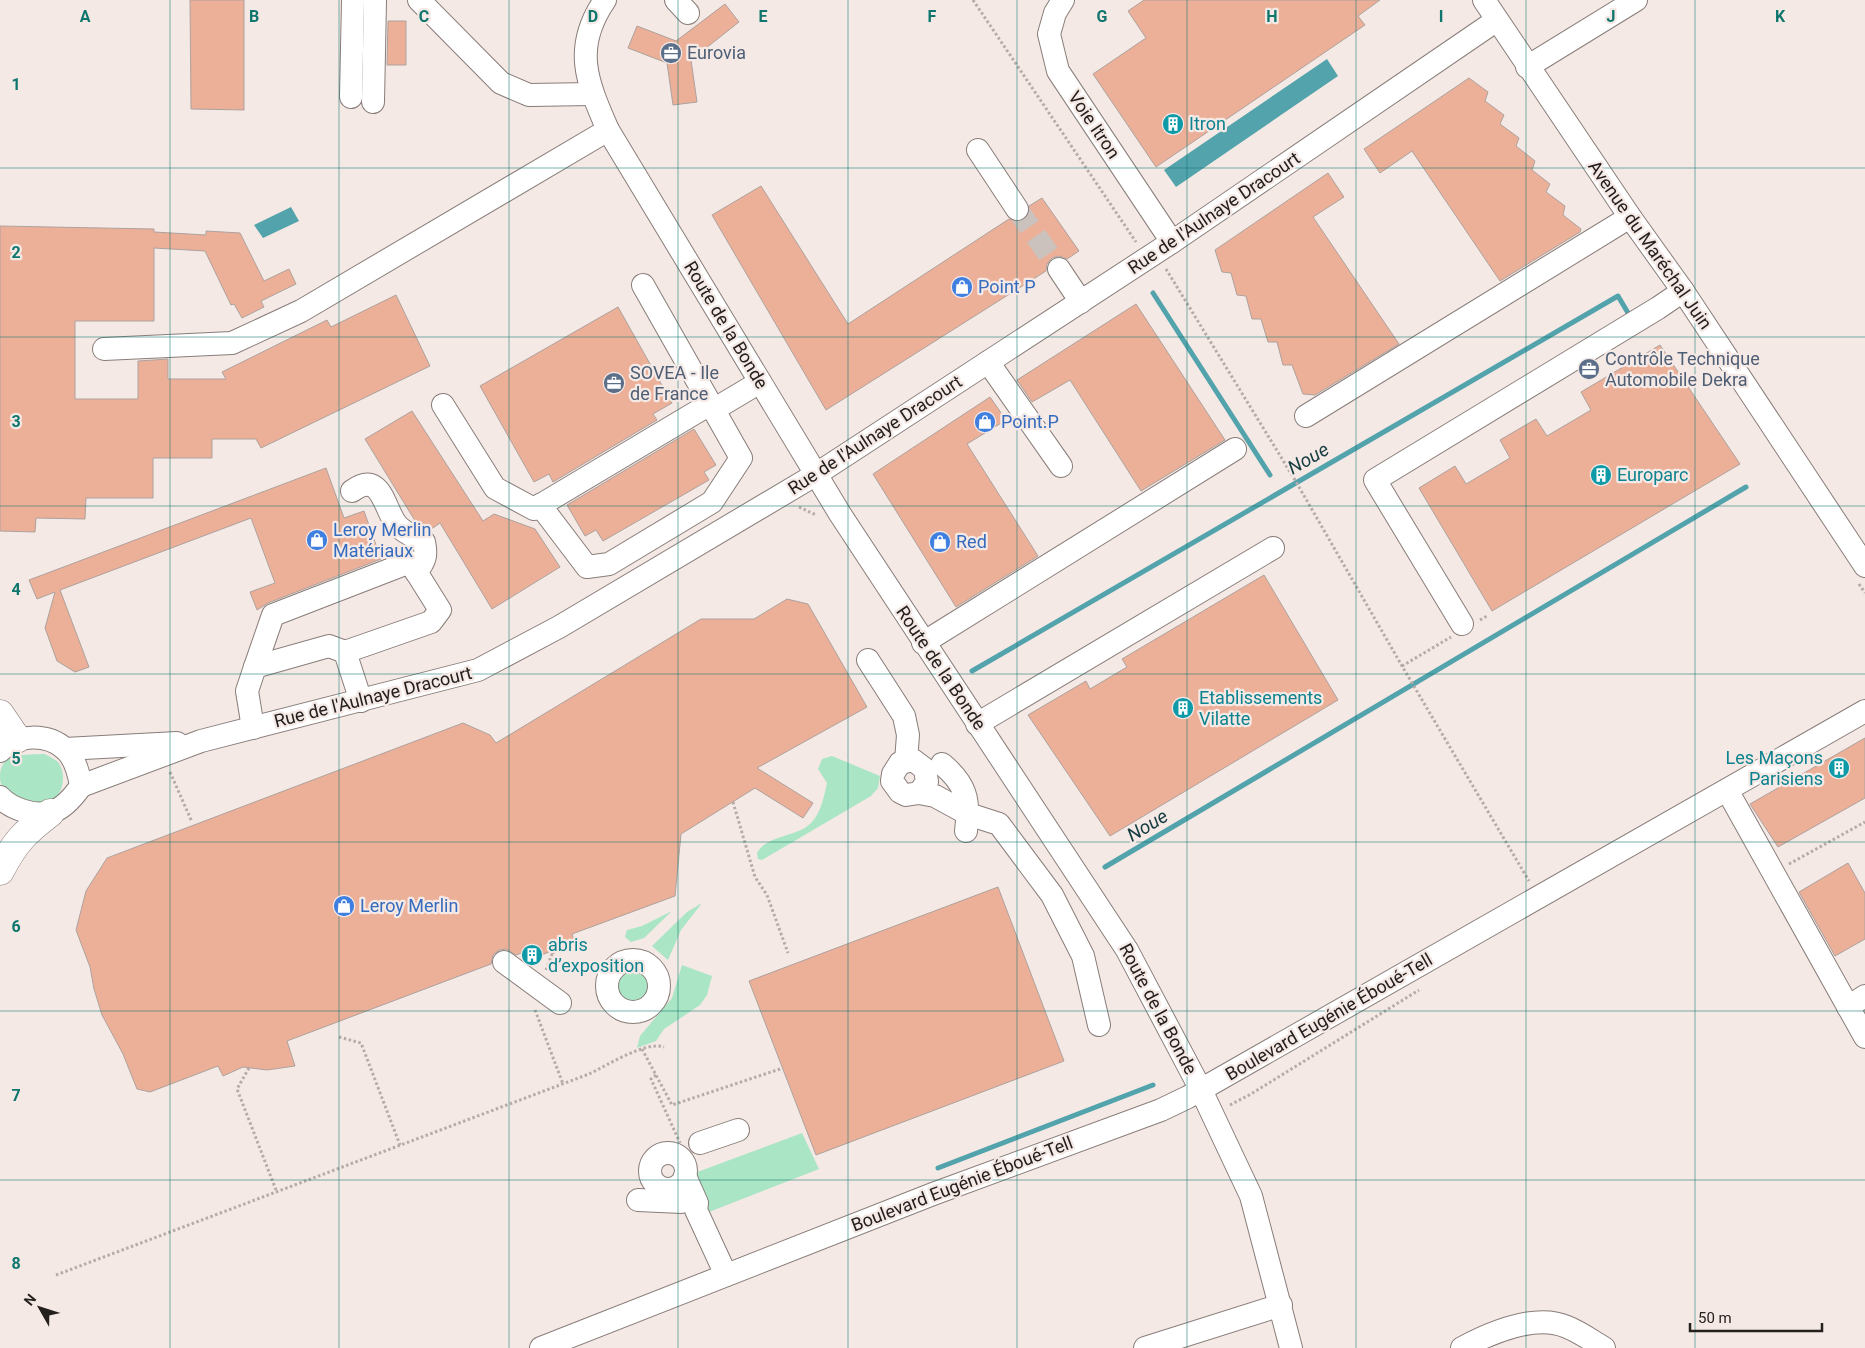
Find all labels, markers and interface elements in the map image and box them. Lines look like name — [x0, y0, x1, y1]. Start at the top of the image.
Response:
text: A — [80, 7, 91, 26]
text: B — [249, 7, 259, 26]
text: C — [419, 7, 429, 26]
text: D — [588, 7, 598, 26]
text: E — [759, 7, 768, 26]
text: F — [928, 7, 937, 26]
text: G — [1097, 7, 1108, 26]
text: H — [1266, 7, 1278, 26]
text: I — [1439, 7, 1443, 26]
text: J — [1607, 7, 1615, 26]
text: K — [1775, 7, 1786, 26]
office icon: Eurovia — [659, 41, 683, 65]
place label: Eurovia — [687, 42, 746, 63]
text: 1 — [11, 75, 21, 94]
street label: Voie Itron — [1064, 87, 1125, 162]
building icon: Itron — [1161, 112, 1185, 136]
place label: Itron — [1189, 113, 1226, 134]
street label: Rue de l'Aulnaye Dracourt — [1124, 147, 1304, 278]
street label: Avenue du Maréchal Juin — [1584, 156, 1717, 333]
text: 2 — [11, 243, 21, 262]
street label: Route de la Bonde — [680, 257, 773, 392]
shop icon: Point P — [950, 275, 974, 299]
place label: Point P — [978, 276, 1036, 297]
place label: Contrôle Technique Automobile Dekra — [1605, 348, 1760, 390]
office icon: Contrôle Technique Automobile Dekra — [1577, 357, 1601, 381]
place label: SOVEA - Ile de France — [630, 362, 719, 404]
street label: Rue de l'Aulnaye Dracourt — [784, 370, 966, 499]
office icon: SOVEA - Ile de France — [602, 371, 626, 395]
shop icon: Point.P — [973, 410, 997, 434]
place label: Point.P — [1001, 411, 1059, 432]
text: 3 — [11, 412, 21, 431]
water label: Noue — [1284, 437, 1333, 479]
building icon: Europarc — [1589, 463, 1613, 487]
place label: Europarc — [1617, 464, 1688, 485]
place label: Leroy Merlin Matériaux — [333, 519, 431, 561]
shop icon: Leroy Merlin Matériaux — [305, 528, 329, 552]
shop icon: Red — [928, 530, 952, 554]
place label: Red — [956, 531, 987, 552]
text: 4 — [11, 580, 21, 599]
street label: Route de la Bonde — [892, 602, 991, 734]
street label: Rue de l'Aulnaye Dracourt — [272, 662, 474, 731]
place label: Etablissements Vilatte — [1199, 687, 1322, 729]
building icon: Etablissements Vilatte — [1171, 696, 1195, 720]
place label: Les Maçons Parisiens — [1726, 747, 1823, 789]
text: 5 — [11, 749, 21, 768]
building icon: Les Maçons Parisiens — [1827, 756, 1851, 780]
water label: Noue — [1123, 804, 1172, 847]
shop icon: Leroy Merlin — [332, 894, 356, 918]
place label: Leroy Merlin — [360, 895, 458, 916]
text: 6 — [11, 917, 21, 936]
place label: abris d’exposition — [548, 934, 644, 976]
street label: Route de la Bonde — [1115, 940, 1202, 1078]
building icon: abris d’exposition — [520, 943, 544, 967]
street label: Boulevard Eugénie Éboué-Tell — [1222, 949, 1436, 1084]
text: 7 — [11, 1086, 21, 1105]
street label: Boulevard Eugénie Éboué-Tell — [848, 1132, 1075, 1236]
text: 8 — [11, 1254, 21, 1273]
north arrow — [15, 1283, 65, 1333]
text: N — [21, 1291, 39, 1309]
scale bar — [1690, 1300, 1822, 1332]
text: 50 m — [1698, 1309, 1732, 1327]

